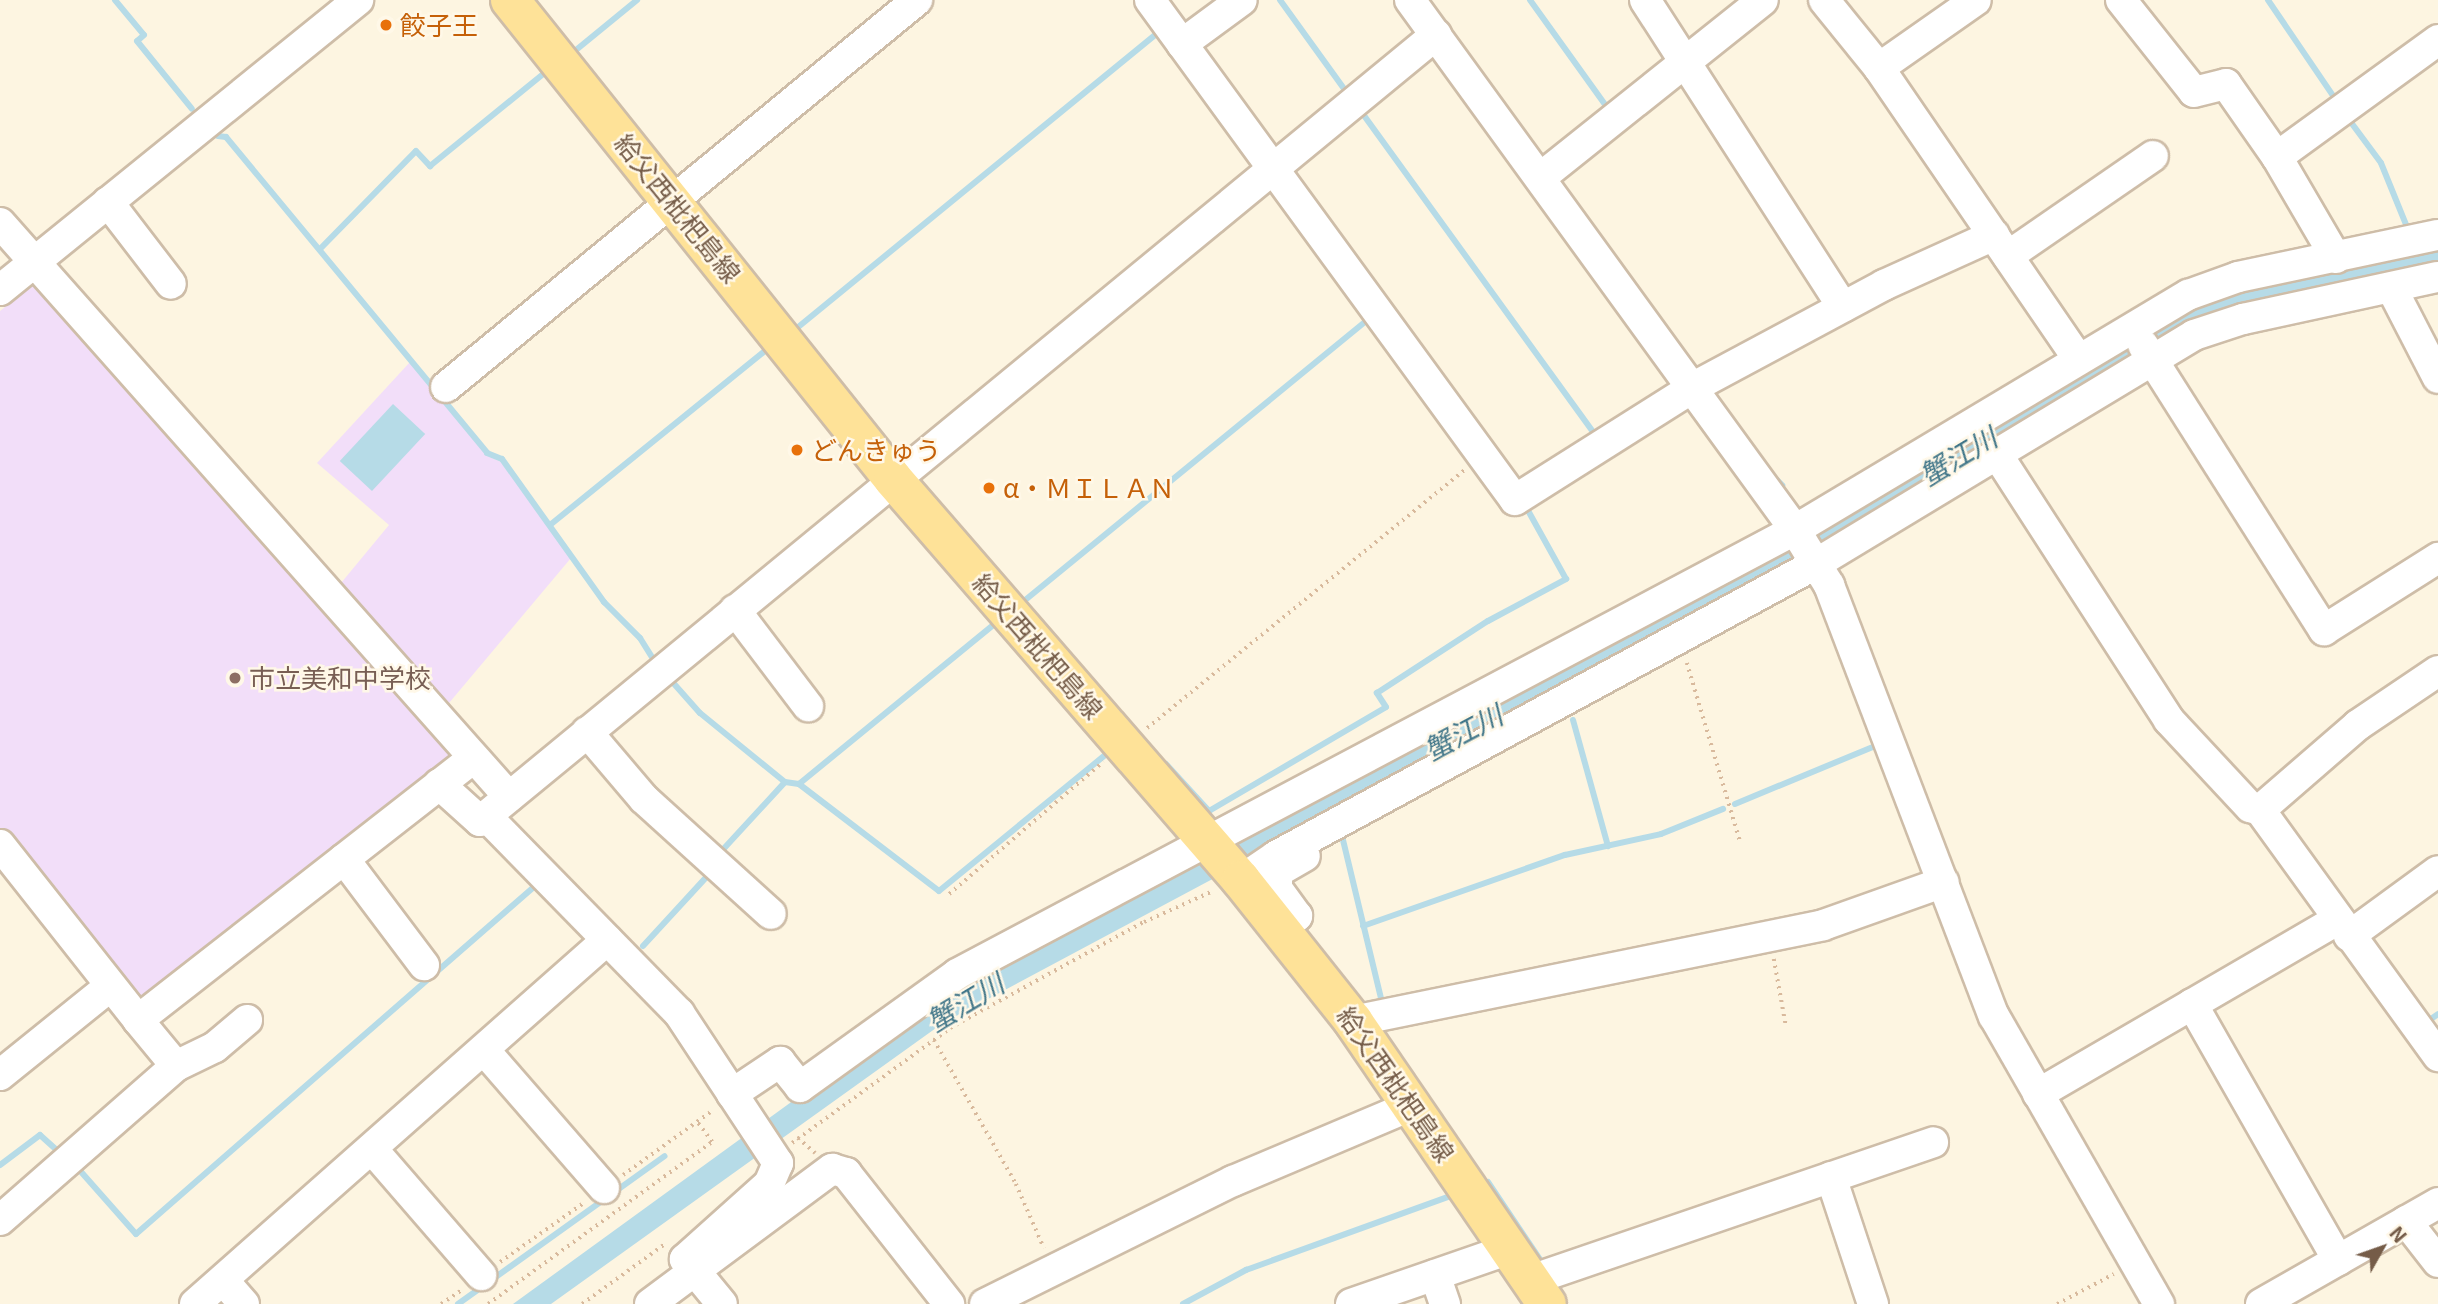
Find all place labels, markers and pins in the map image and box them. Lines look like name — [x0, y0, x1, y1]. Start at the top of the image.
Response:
place label: 餃子王 — [400, 9, 478, 41]
marker: 餃子王 — [378, 17, 394, 33]
place label: どんきゅう — [811, 434, 941, 466]
marker: どんきゅう — [789, 442, 805, 458]
place label: α・ＭＩＬＡＮ — [1003, 472, 1175, 504]
marker: α・ＭＩＬＡＮ — [981, 480, 997, 496]
place label: 市立美和中学校 — [249, 662, 431, 694]
marker: 市立美和中学校 — [227, 670, 243, 686]

